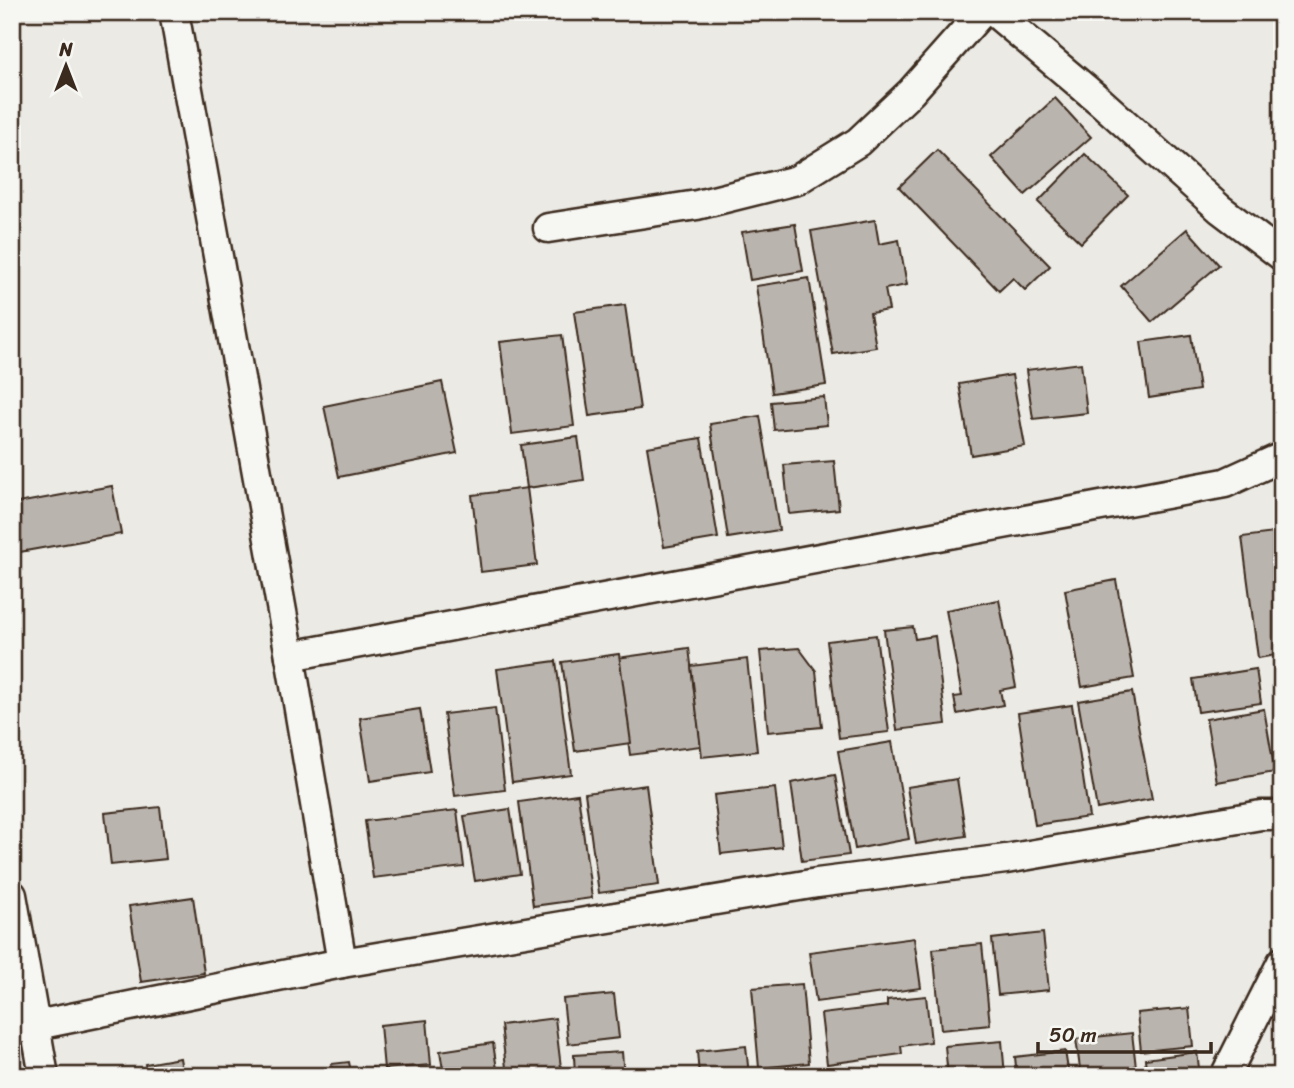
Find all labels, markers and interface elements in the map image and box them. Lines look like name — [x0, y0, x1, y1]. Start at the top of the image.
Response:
north arrow — [32, 32, 102, 102]
text: N — [58, 33, 73, 66]
scale bar — [1038, 1011, 1212, 1055]
text: 50 m — [1049, 1016, 1097, 1054]

